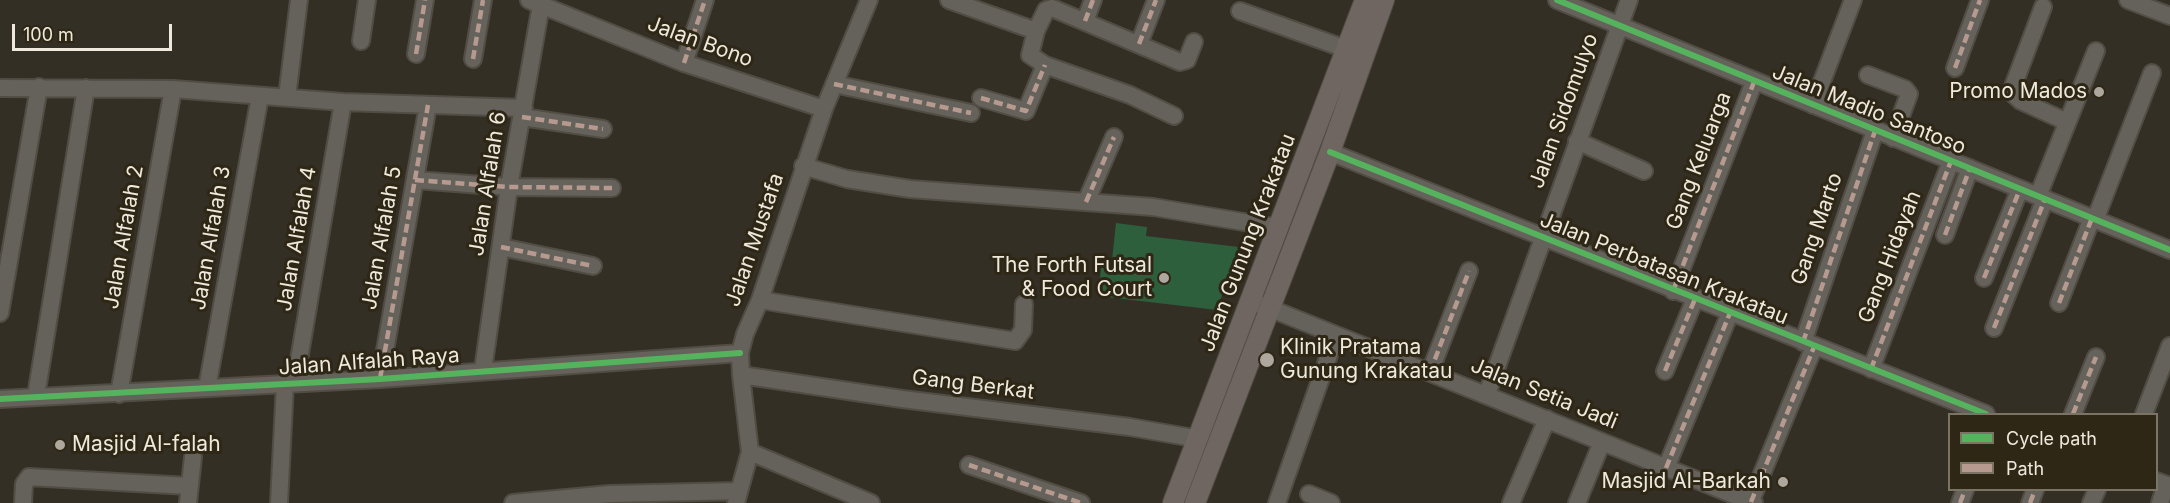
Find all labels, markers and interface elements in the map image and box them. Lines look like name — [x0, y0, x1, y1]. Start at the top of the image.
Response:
street label: Jalan Bono — [644, 11, 756, 73]
scale bar — [15, 12, 176, 50]
text: 100 m — [23, 24, 74, 45]
street label: Jalan Sidomulyo — [1524, 30, 1604, 192]
street label: Jalan Madio Santoso — [1768, 60, 1970, 160]
place label: Promo Mados — [1949, 79, 2087, 105]
marker: Promo Mados — [2092, 85, 2106, 99]
street label: Gang Keluarga — [1661, 88, 1737, 234]
street label: Jalan Alfalah 6 — [464, 110, 512, 258]
street label: Jalan Gunung Krakatau — [1195, 130, 1301, 356]
street label: Jalan Alfalah 2 — [99, 163, 149, 311]
street label: Jalan Alfalah 3 — [186, 164, 236, 312]
street label: Jalan Alfalah 5 — [357, 164, 407, 312]
street label: Jalan Alfalah 4 — [272, 165, 322, 313]
street label: Jalan Mustafa — [720, 170, 790, 310]
street label: Gang Marto — [1786, 170, 1848, 288]
street label: Gang Hidayah — [1853, 187, 1927, 327]
street label: Jalan Perbatasan Krakatau — [1536, 208, 1792, 330]
place label: The Forth Futsal & Food Court — [992, 253, 1152, 303]
marker: The Forth Futsal & Food Court — [1157, 271, 1171, 285]
place label: Klinik Pratama Gunung Krakatau — [1280, 335, 1452, 385]
street label: Jalan Alfalah Raya — [278, 343, 460, 381]
marker: Klinik Pratama Gunung Krakatau — [1258, 351, 1276, 369]
street label: Jalan Setia Jadi — [1467, 353, 1621, 435]
street label: Gang Berkat — [910, 365, 1036, 405]
legend — [1948, 413, 2158, 491]
text: Cycle path — [2006, 428, 2097, 449]
place label: Masjid Al-falah — [72, 432, 221, 458]
marker: Masjid Al-falah — [53, 438, 67, 452]
text: Path — [2006, 458, 2044, 479]
place label: Masjid Al-Barkah — [1601, 469, 1771, 495]
marker: Masjid Al-Barkah — [1776, 475, 1790, 489]

